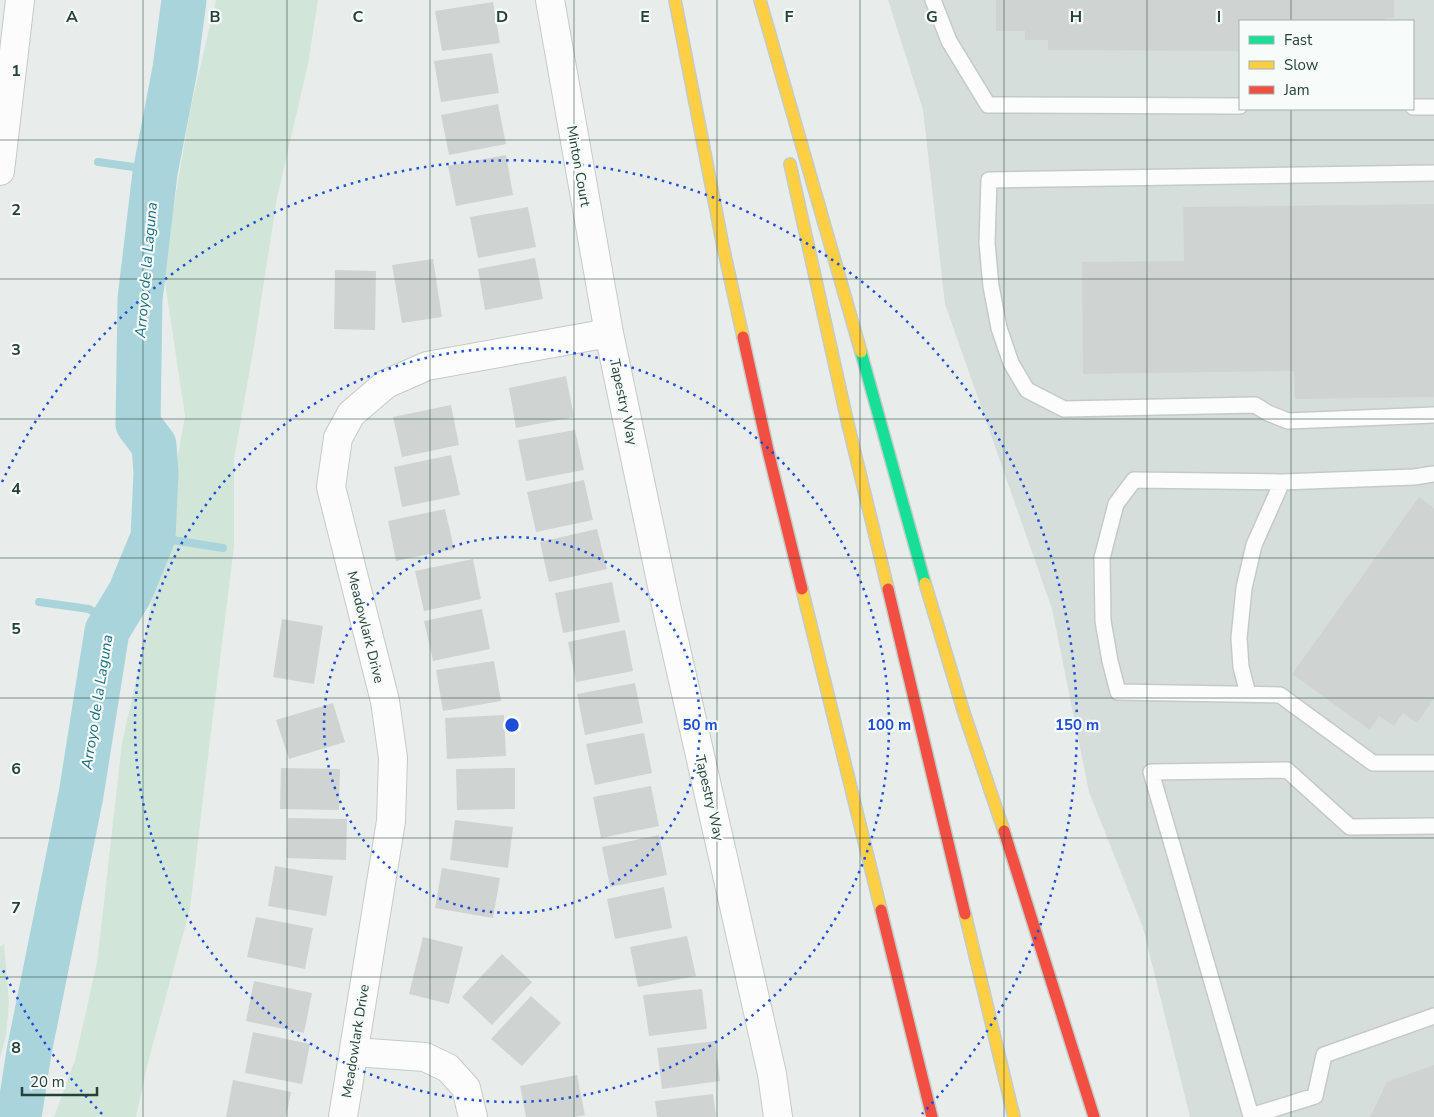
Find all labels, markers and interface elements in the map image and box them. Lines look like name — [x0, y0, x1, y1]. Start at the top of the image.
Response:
text: A — [66, 6, 78, 28]
text: B — [209, 6, 221, 28]
text: C — [353, 6, 364, 28]
text: D — [496, 6, 508, 28]
text: E — [640, 6, 650, 28]
text: F — [785, 6, 794, 28]
text: G — [926, 6, 938, 28]
text: H — [1070, 6, 1082, 28]
text: I — [1217, 6, 1221, 28]
legend — [1239, 20, 1414, 110]
text: Fast — [1284, 30, 1313, 50]
text: Slow — [1284, 55, 1319, 75]
text: 1 — [11, 60, 21, 82]
text: Jam — [1283, 80, 1310, 100]
street label: Minton Court — [562, 124, 595, 208]
text: 2 — [11, 199, 21, 221]
water label: Arroyo de la Laguna — [130, 201, 162, 340]
text: 3 — [11, 339, 21, 361]
street label: Tapestry Way — [605, 357, 642, 448]
text: 4 — [11, 478, 21, 500]
street label: Meadowlark Drive — [342, 569, 389, 685]
text: 5 — [11, 618, 21, 640]
water label: Arroyo de la Laguna — [76, 633, 118, 772]
text: 50 m — [682, 715, 718, 735]
text: 100 m — [867, 715, 911, 735]
text: 150 m — [1055, 715, 1099, 735]
centre of rings — [503, 716, 521, 734]
street label: Tapestry Way — [690, 753, 729, 844]
text: 6 — [11, 758, 21, 780]
text: 7 — [11, 897, 21, 919]
street label: Meadowlark Drive — [337, 983, 374, 1099]
text: 8 — [11, 1037, 21, 1059]
scale bar — [22, 1064, 98, 1096]
text: 20 m — [30, 1072, 65, 1092]

